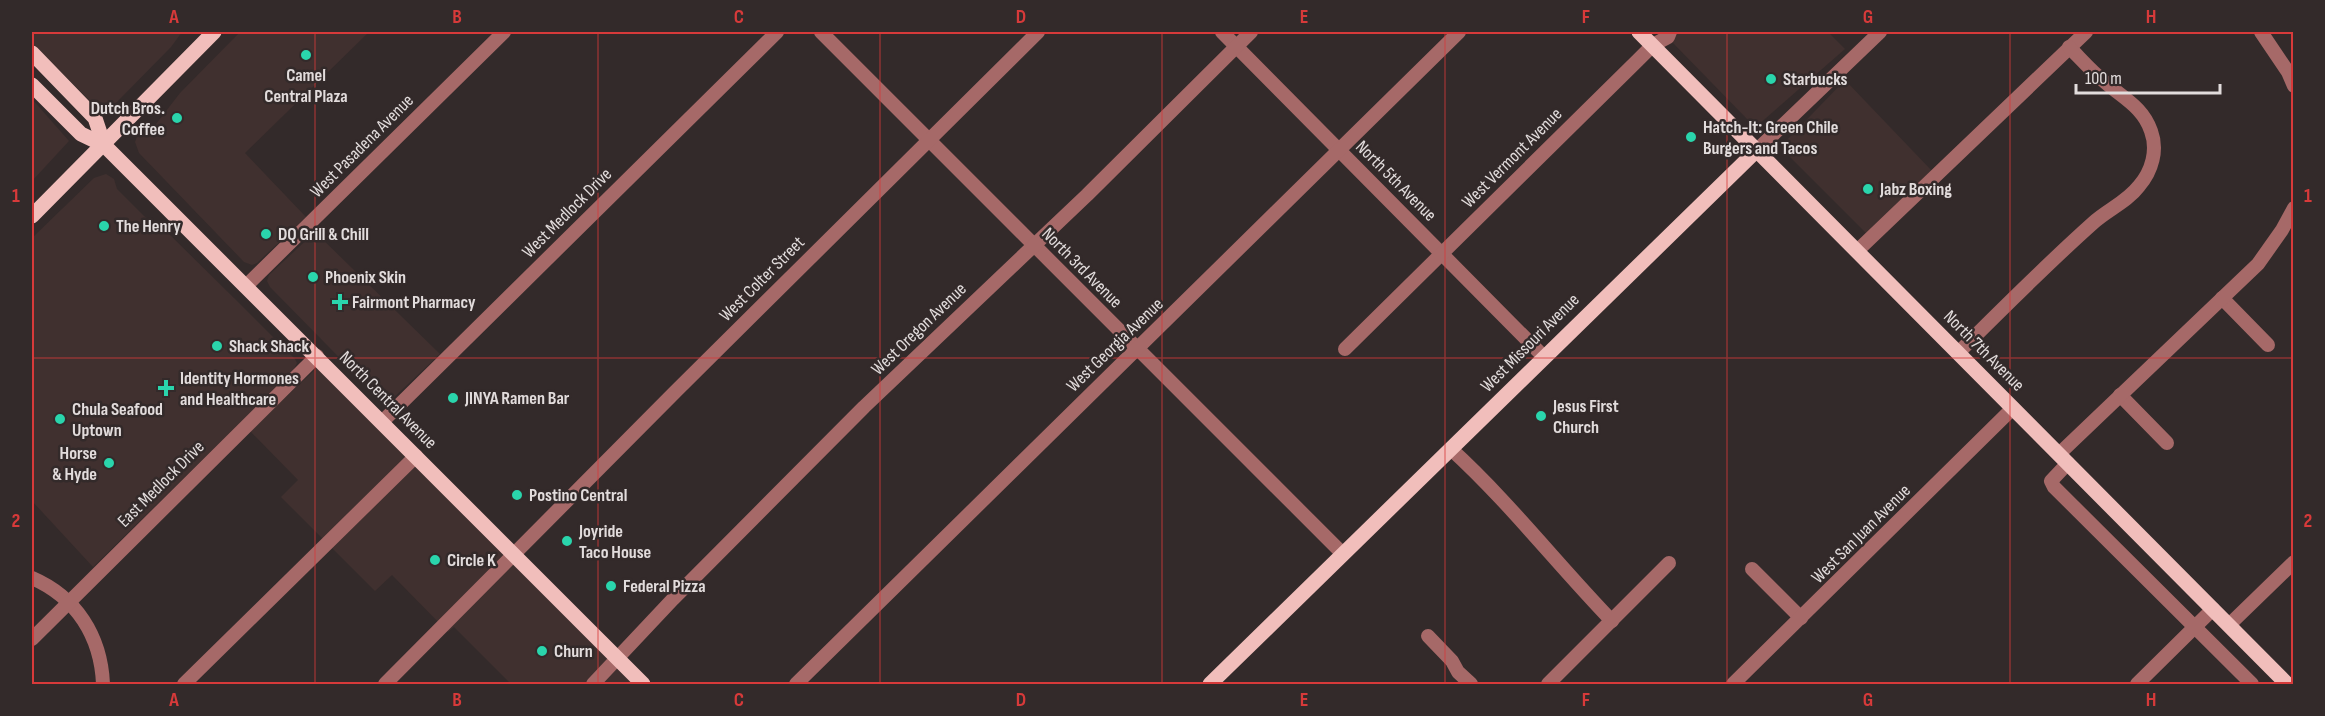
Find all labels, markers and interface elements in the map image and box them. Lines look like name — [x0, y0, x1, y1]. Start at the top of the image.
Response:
text: A — [168, 5, 179, 29]
text: B — [452, 5, 462, 29]
text: C — [734, 5, 744, 29]
text: D — [1016, 5, 1026, 29]
text: E — [1300, 5, 1308, 29]
text: F — [1582, 5, 1590, 29]
text: G — [1863, 5, 1873, 29]
text: H — [2146, 5, 2156, 29]
marker: Camel Central Plaza — [299, 48, 313, 62]
scale bar — [2076, 57, 2220, 95]
place label: Camel Central Plaza — [264, 65, 348, 107]
text: 100 m — [2085, 68, 2122, 89]
place label: Starbucks — [1783, 69, 1848, 90]
marker: Starbucks — [1764, 72, 1778, 86]
street label: West Pasadena Avenue — [306, 90, 418, 202]
place label: Dutch Bros. Coffee — [91, 98, 165, 140]
street label: West Vermont Avenue — [1458, 104, 1566, 212]
marker: Dutch Bros. Coffee — [170, 111, 184, 125]
place label: Hatch-It: Green Chile Burgers and Tacos — [1703, 117, 1838, 159]
marker: Hatch-It: Green Chile Burgers and Tacos — [1684, 130, 1698, 144]
street label: North 5th Avenue — [1351, 136, 1441, 226]
street label: West Medlock Drive — [518, 164, 616, 262]
place label: Jabz Boxing — [1879, 179, 1952, 200]
marker: Jabz Boxing — [1861, 182, 1875, 196]
text: 1 — [12, 184, 20, 208]
text: 1 — [2304, 184, 2312, 208]
place label: The Henry — [116, 216, 181, 237]
marker: The Henry — [97, 219, 111, 233]
street label: North 3rd Avenue — [1037, 223, 1127, 313]
place label: DQ Grill & Chill — [278, 224, 369, 245]
marker: DQ Grill & Chill — [259, 227, 273, 241]
street label: West Colter Street — [715, 232, 809, 326]
place label: Phoenix Skin — [325, 267, 406, 288]
marker: Phoenix Skin — [306, 270, 320, 284]
street label: West Oregon Avenue — [867, 279, 971, 379]
street label: West Missouri Avenue — [1476, 289, 1584, 397]
place label: Fairmont Pharmacy — [352, 292, 476, 313]
street label: West Georgia Avenue — [1062, 294, 1168, 396]
marker: Fairmont Pharmacy — [333, 295, 347, 309]
street label: North 7th Avenue — [1939, 306, 2029, 396]
place label: Shack Shack — [229, 336, 310, 357]
marker: Shack Shack — [210, 339, 224, 353]
street label: North Central Avenue — [335, 347, 441, 453]
place label: Identity Hormones and Healthcare — [180, 368, 299, 410]
marker: Identity Hormones and Healthcare — [157, 379, 175, 397]
place label: JINYA Ramen Bar — [464, 388, 570, 409]
marker: JINYA Ramen Bar — [446, 391, 460, 405]
place label: Jesus First Church — [1552, 396, 1619, 438]
place label: Chula Seafood Uptown — [72, 399, 163, 441]
marker: Jesus First Church — [1534, 409, 1548, 423]
marker: Chula Seafood Uptown — [53, 412, 67, 426]
street label: East Medlock Drive — [113, 436, 209, 532]
place label: Horse & Hyde — [52, 443, 97, 485]
marker: Horse & Hyde — [102, 456, 116, 470]
street label: West San Juan Avenue — [1807, 480, 1915, 588]
place label: Postino Central — [529, 485, 627, 506]
marker: Postino Central — [510, 488, 524, 502]
text: 2 — [12, 509, 20, 533]
text: 2 — [2304, 509, 2312, 533]
place label: Joyride Taco House — [578, 521, 651, 563]
marker: Joyride Taco House — [560, 534, 574, 548]
place label: Circle K — [447, 550, 496, 571]
marker: Circle K — [428, 553, 442, 567]
place label: Federal Pizza — [623, 576, 706, 597]
marker: Federal Pizza — [604, 579, 618, 593]
place label: Churn — [554, 641, 593, 662]
marker: Churn — [535, 644, 549, 658]
text: A — [168, 688, 179, 712]
text: B — [452, 688, 462, 712]
text: C — [734, 688, 744, 712]
text: D — [1016, 688, 1026, 712]
text: E — [1300, 688, 1308, 712]
text: F — [1582, 688, 1590, 712]
text: G — [1863, 688, 1873, 712]
text: H — [2146, 688, 2156, 712]

